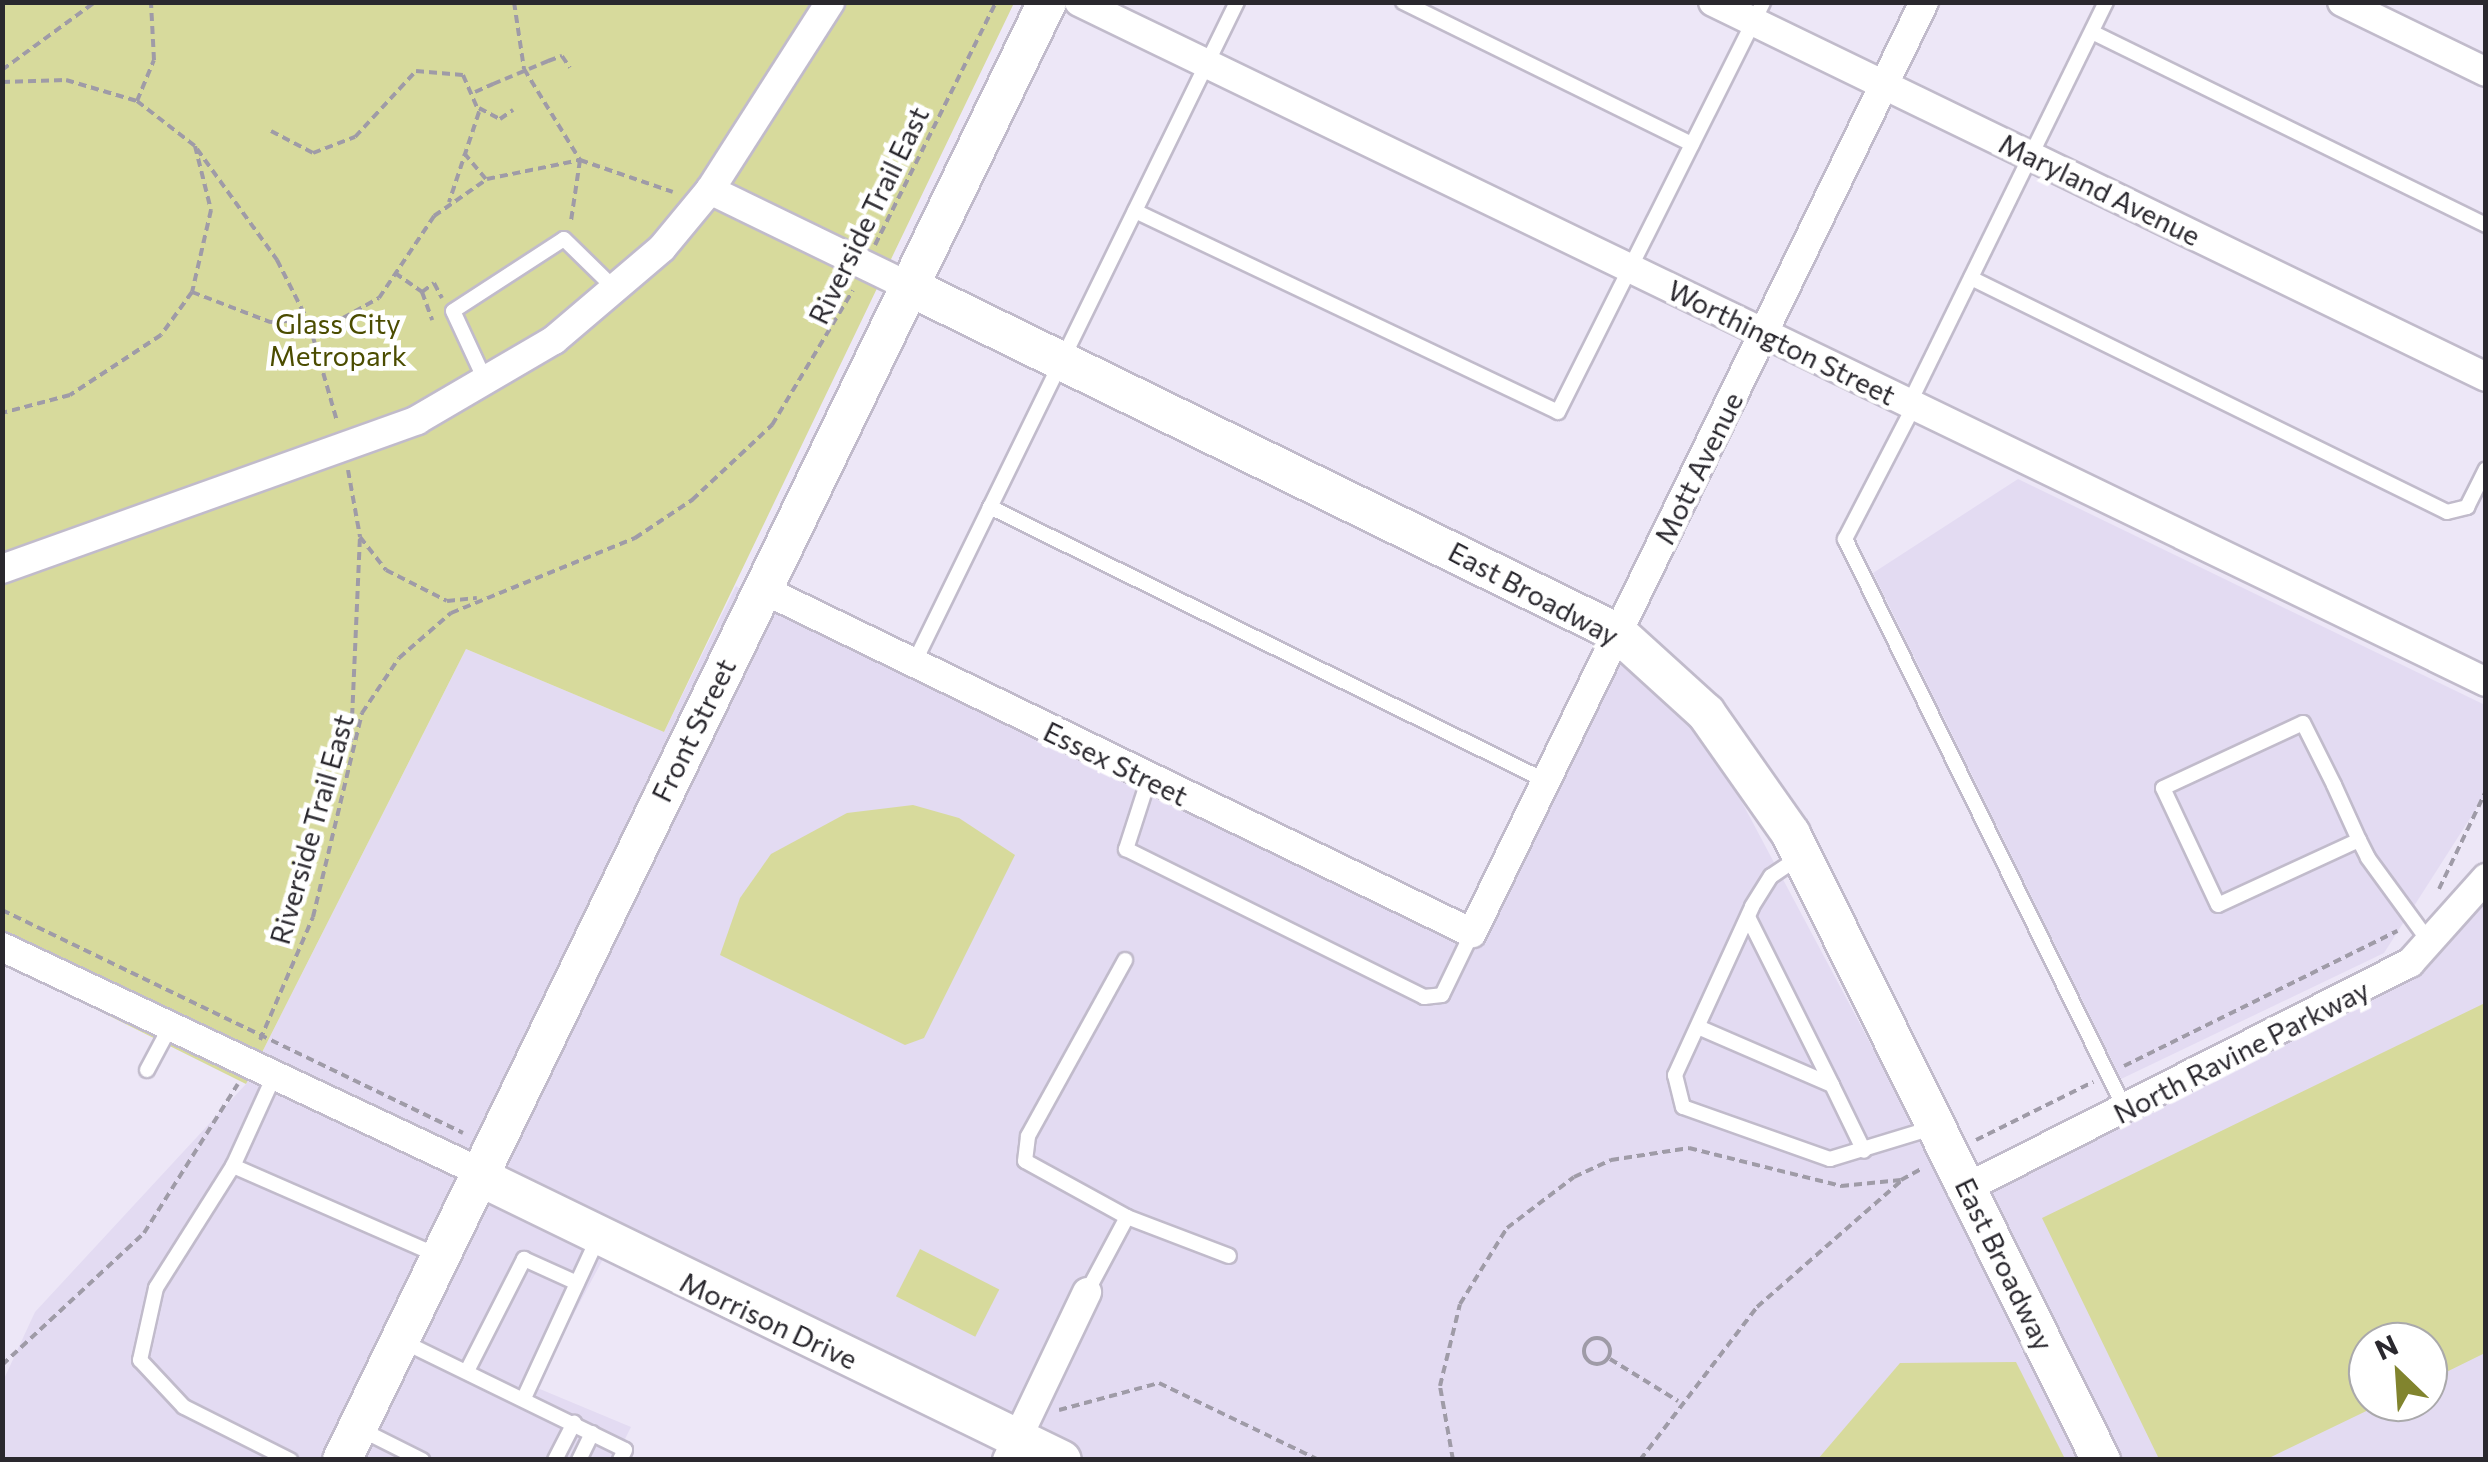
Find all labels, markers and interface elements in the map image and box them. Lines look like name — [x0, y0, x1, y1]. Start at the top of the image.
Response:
street label: Riverside Trail East — [801, 101, 935, 329]
street label: Maryland Avenue — [1994, 126, 2206, 252]
street label: Worthington Street — [1663, 272, 1901, 412]
park label: Glass City Metropark — [269, 306, 407, 372]
street label: Mott Avenue — [1647, 387, 1749, 549]
street label: East Broadway — [1443, 534, 1625, 652]
street label: Front Street — [644, 653, 742, 807]
street label: Riverside Trail East — [262, 710, 360, 948]
street label: Essex Street — [1038, 714, 1194, 812]
street label: North Ravine Parkway — [2108, 972, 2374, 1130]
street label: East Broadway — [1949, 1172, 2061, 1356]
street label: Morrison Drive — [675, 1264, 863, 1376]
north arrow — [2348, 1322, 2448, 1422]
text: N — [2369, 1327, 2403, 1366]

